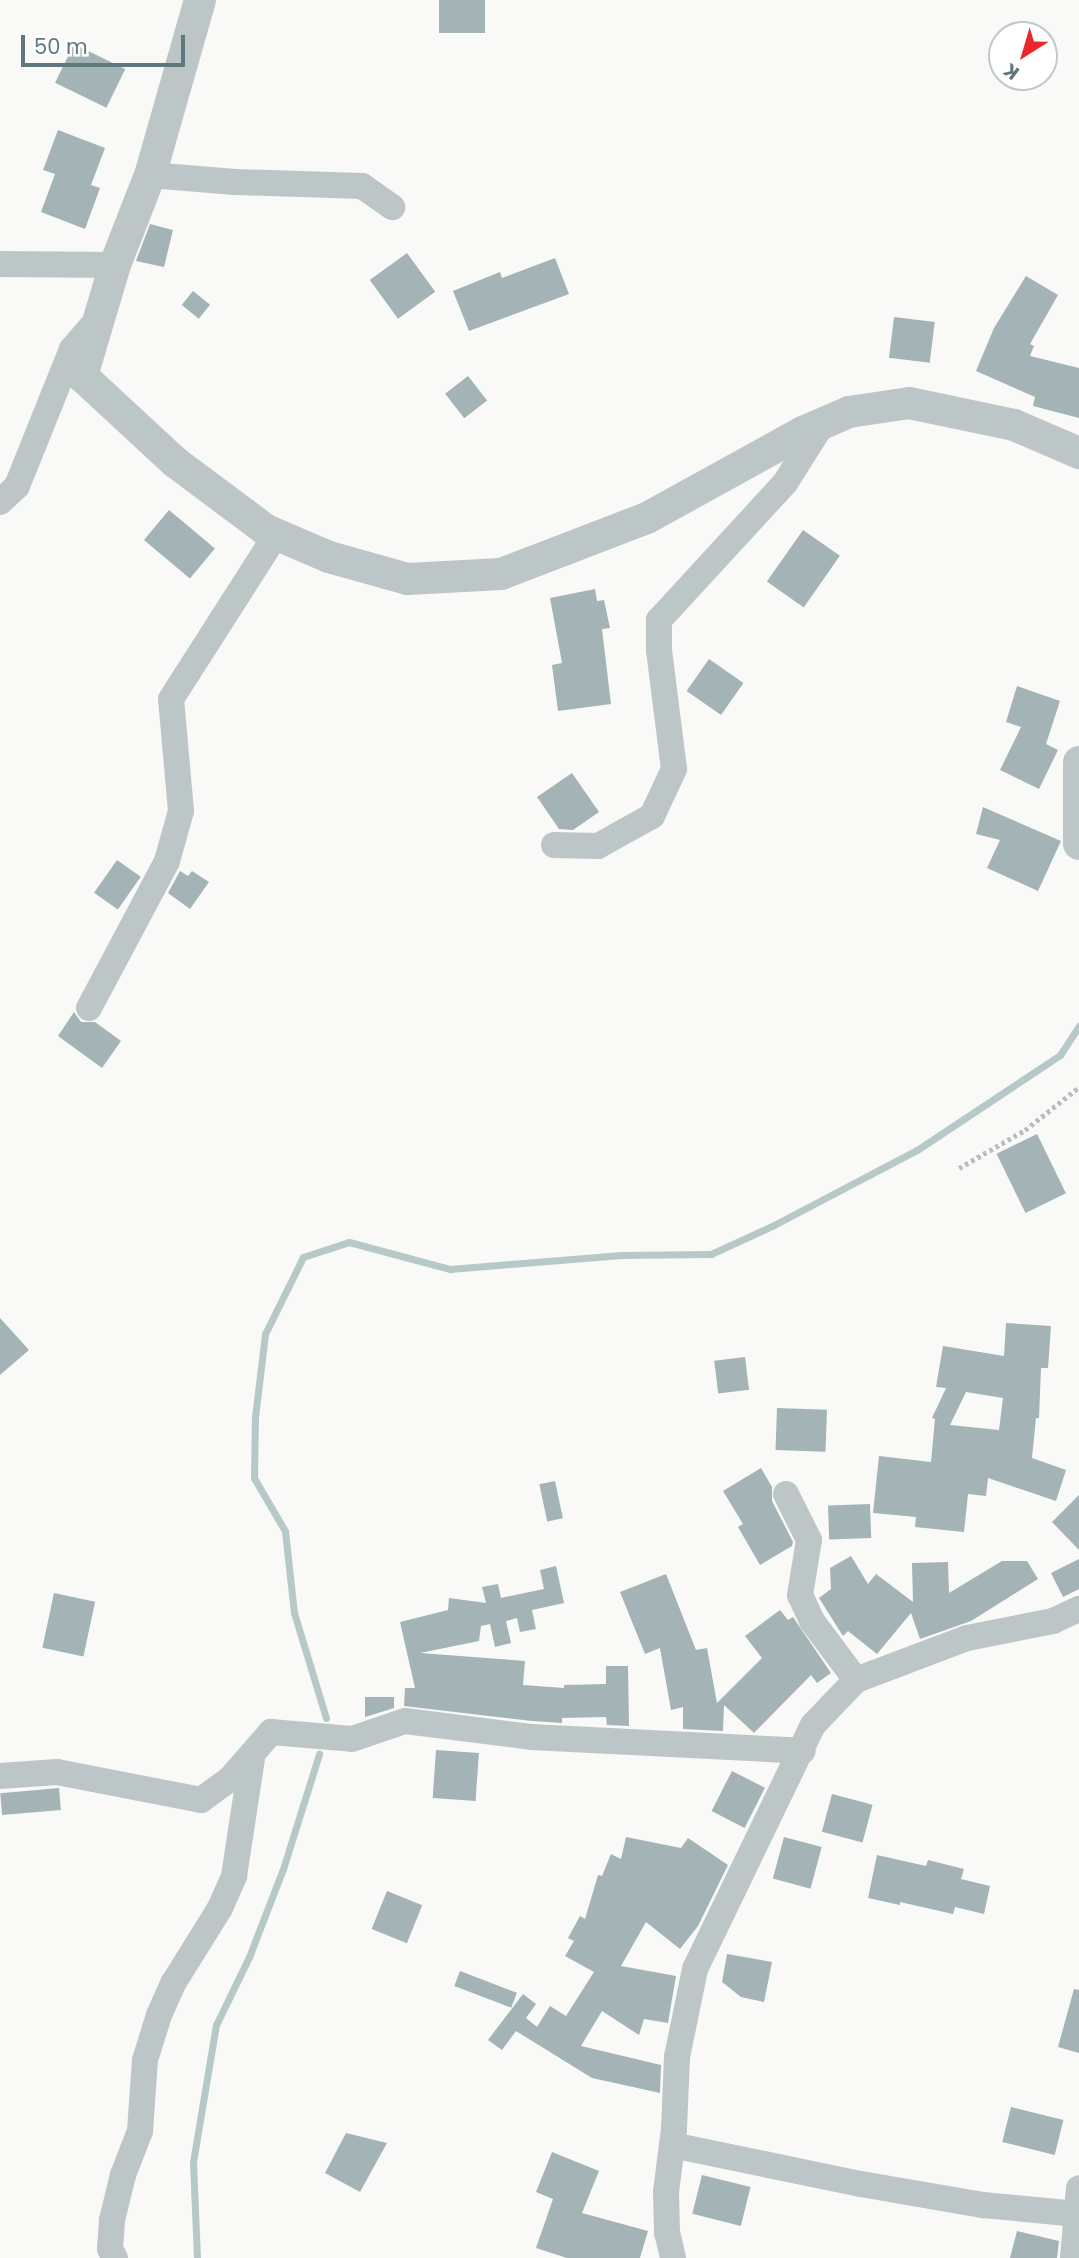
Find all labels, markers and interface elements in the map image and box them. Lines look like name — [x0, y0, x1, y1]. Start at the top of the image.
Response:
scale bar — [24, 21, 189, 65]
north arrow — [988, 21, 1058, 91]
text: 50 m — [34, 32, 88, 61]
text: K — [998, 57, 1025, 86]

